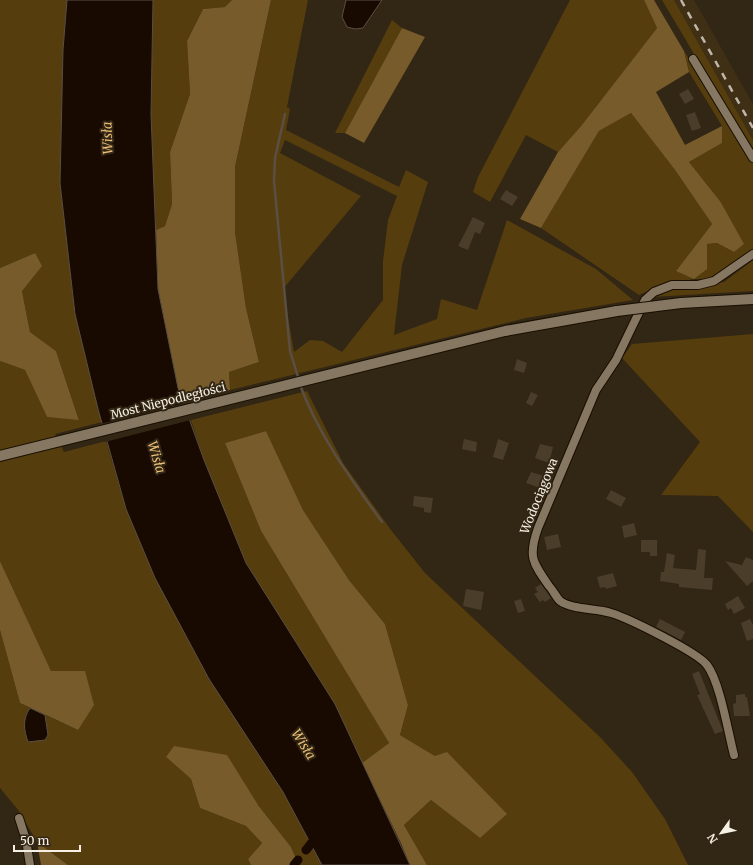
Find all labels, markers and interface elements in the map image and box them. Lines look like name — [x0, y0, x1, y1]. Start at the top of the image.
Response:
water label: Wisła — [98, 121, 117, 155]
street label: Most Niepodległości — [109, 379, 227, 422]
water label: Wisła — [144, 439, 169, 475]
street label: Wodociągowa — [516, 455, 561, 537]
water label: Wisła — [288, 726, 319, 763]
north arrow — [701, 813, 741, 853]
scale bar — [14, 827, 80, 853]
text: N — [704, 831, 721, 846]
text: 50 m — [20, 833, 49, 848]

